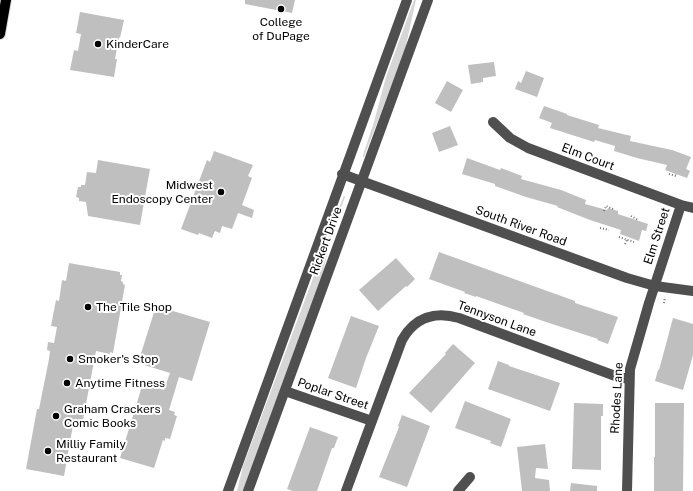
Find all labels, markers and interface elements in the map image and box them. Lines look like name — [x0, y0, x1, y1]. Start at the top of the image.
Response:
marker: College of DuPage — [276, 4, 286, 14]
place label: College of DuPage — [252, 15, 310, 43]
place label: KinderCare — [106, 37, 169, 51]
marker: KinderCare — [93, 39, 103, 49]
street label: Elm Court — [560, 140, 616, 174]
place label: Midwest Endoscopy Center — [111, 178, 213, 206]
marker: Midwest Endoscopy Center — [216, 187, 226, 197]
street label: South River Road — [473, 203, 569, 249]
street label: Rickert Drive — [307, 205, 345, 277]
street label: Elm Street — [641, 206, 673, 266]
street label: Tennyson Lane — [456, 298, 538, 340]
place label: The Tile Shop — [96, 300, 172, 314]
marker: The Tile Shop — [83, 302, 93, 312]
place label: Smoker's Stop — [78, 352, 159, 366]
marker: Smoker's Stop — [65, 354, 75, 364]
street label: Rhodes Lane — [608, 362, 626, 434]
street label: Poplar Street — [296, 375, 370, 413]
place label: Anytime Fitness — [75, 376, 165, 390]
marker: Anytime Fitness — [62, 378, 72, 388]
place label: Graham Crackers Comic Books — [64, 402, 161, 430]
marker: Graham Crackers Comic Books — [51, 411, 61, 421]
place label: Milliy Family Restaurant — [56, 437, 126, 465]
marker: Milliy Family Restaurant — [43, 446, 53, 456]

